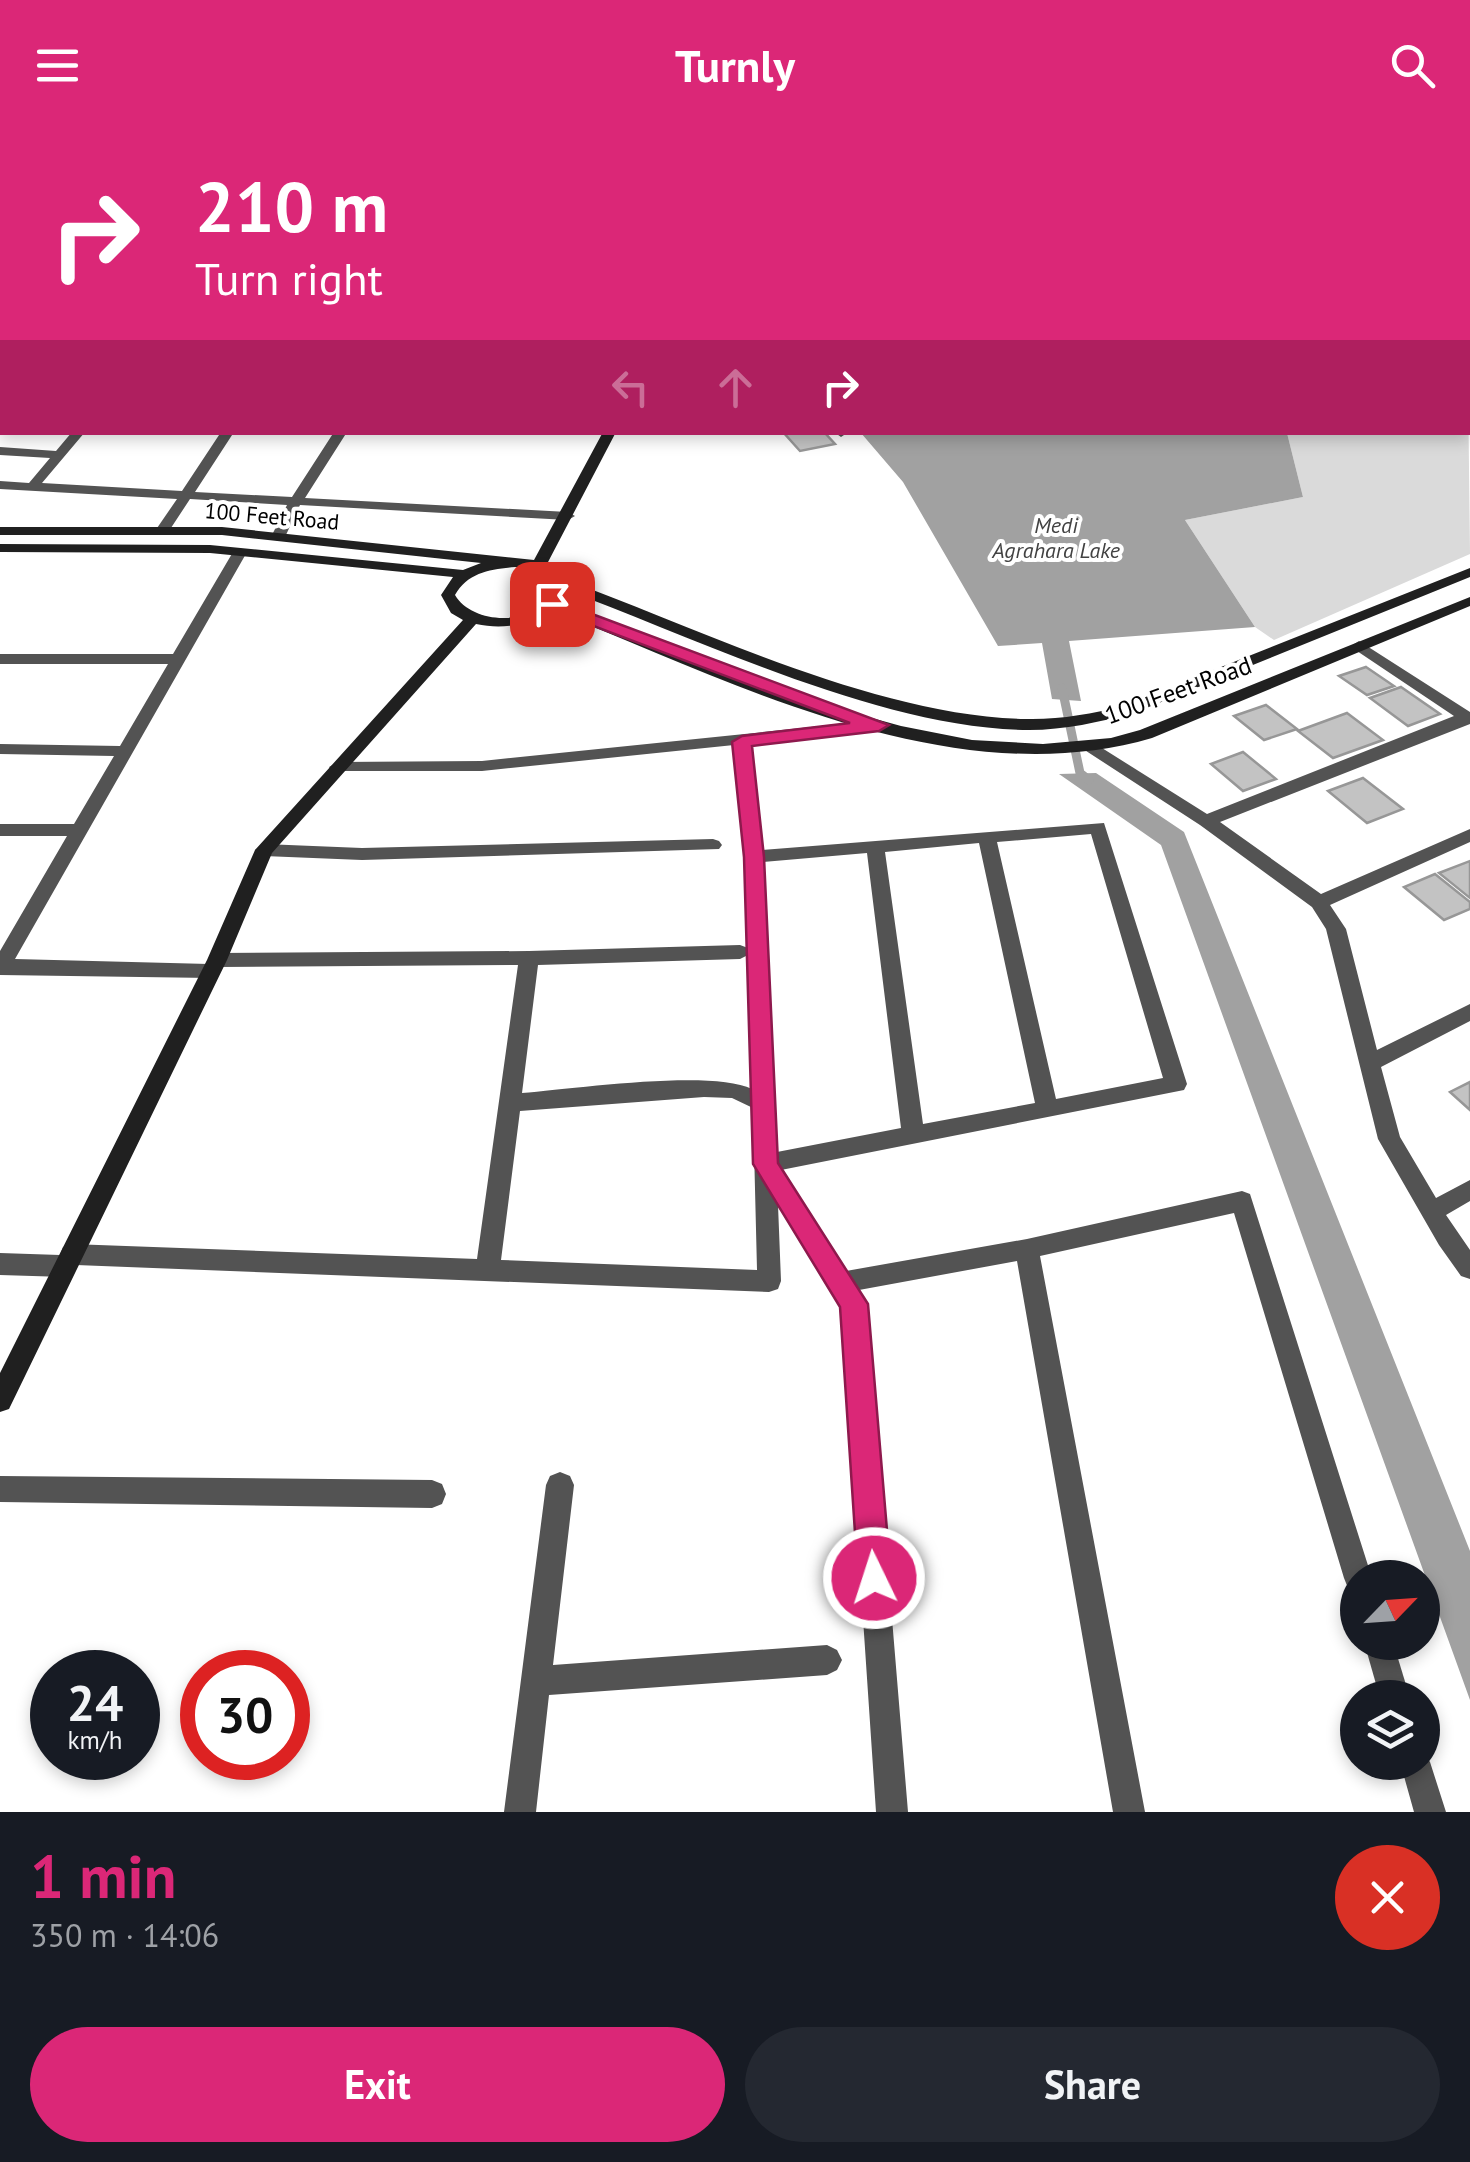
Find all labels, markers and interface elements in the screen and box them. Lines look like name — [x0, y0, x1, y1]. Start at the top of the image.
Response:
text: Turnly — [675, 36, 795, 94]
icon: menu — [30, 38, 85, 93]
icon: search — [1385, 38, 1440, 93]
text: 210 m — [195, 161, 388, 251]
icon: right — [30, 170, 160, 300]
text: Turn right — [195, 249, 383, 307]
icon: left — [603, 360, 658, 415]
icon: ahead — [708, 360, 763, 415]
icon: right — [813, 360, 868, 415]
street label: 100 Feet Road — [203, 496, 341, 536]
water label: Medi Agrahara Lake — [991, 511, 1121, 564]
pin — [510, 562, 595, 647]
icon: arrive — [525, 577, 580, 632]
street label: 100 Feet Road — [1100, 649, 1256, 731]
position arrow — [822, 1526, 926, 1630]
north arrow — [1340, 1560, 1440, 1660]
map controls — [1340, 1560, 1440, 1780]
speed limit sign: 30 — [180, 1650, 310, 1780]
text: 24 — [67, 1670, 123, 1735]
button: layers — [1340, 1680, 1440, 1780]
text: km/h — [68, 1724, 122, 1756]
text: 1 min — [30, 1837, 176, 1915]
button: close — [1335, 1845, 1440, 1950]
text: 350 m · 14:06 — [30, 1914, 219, 1956]
button: Exit — [30, 2027, 725, 2142]
button: Share — [745, 2027, 1440, 2142]

